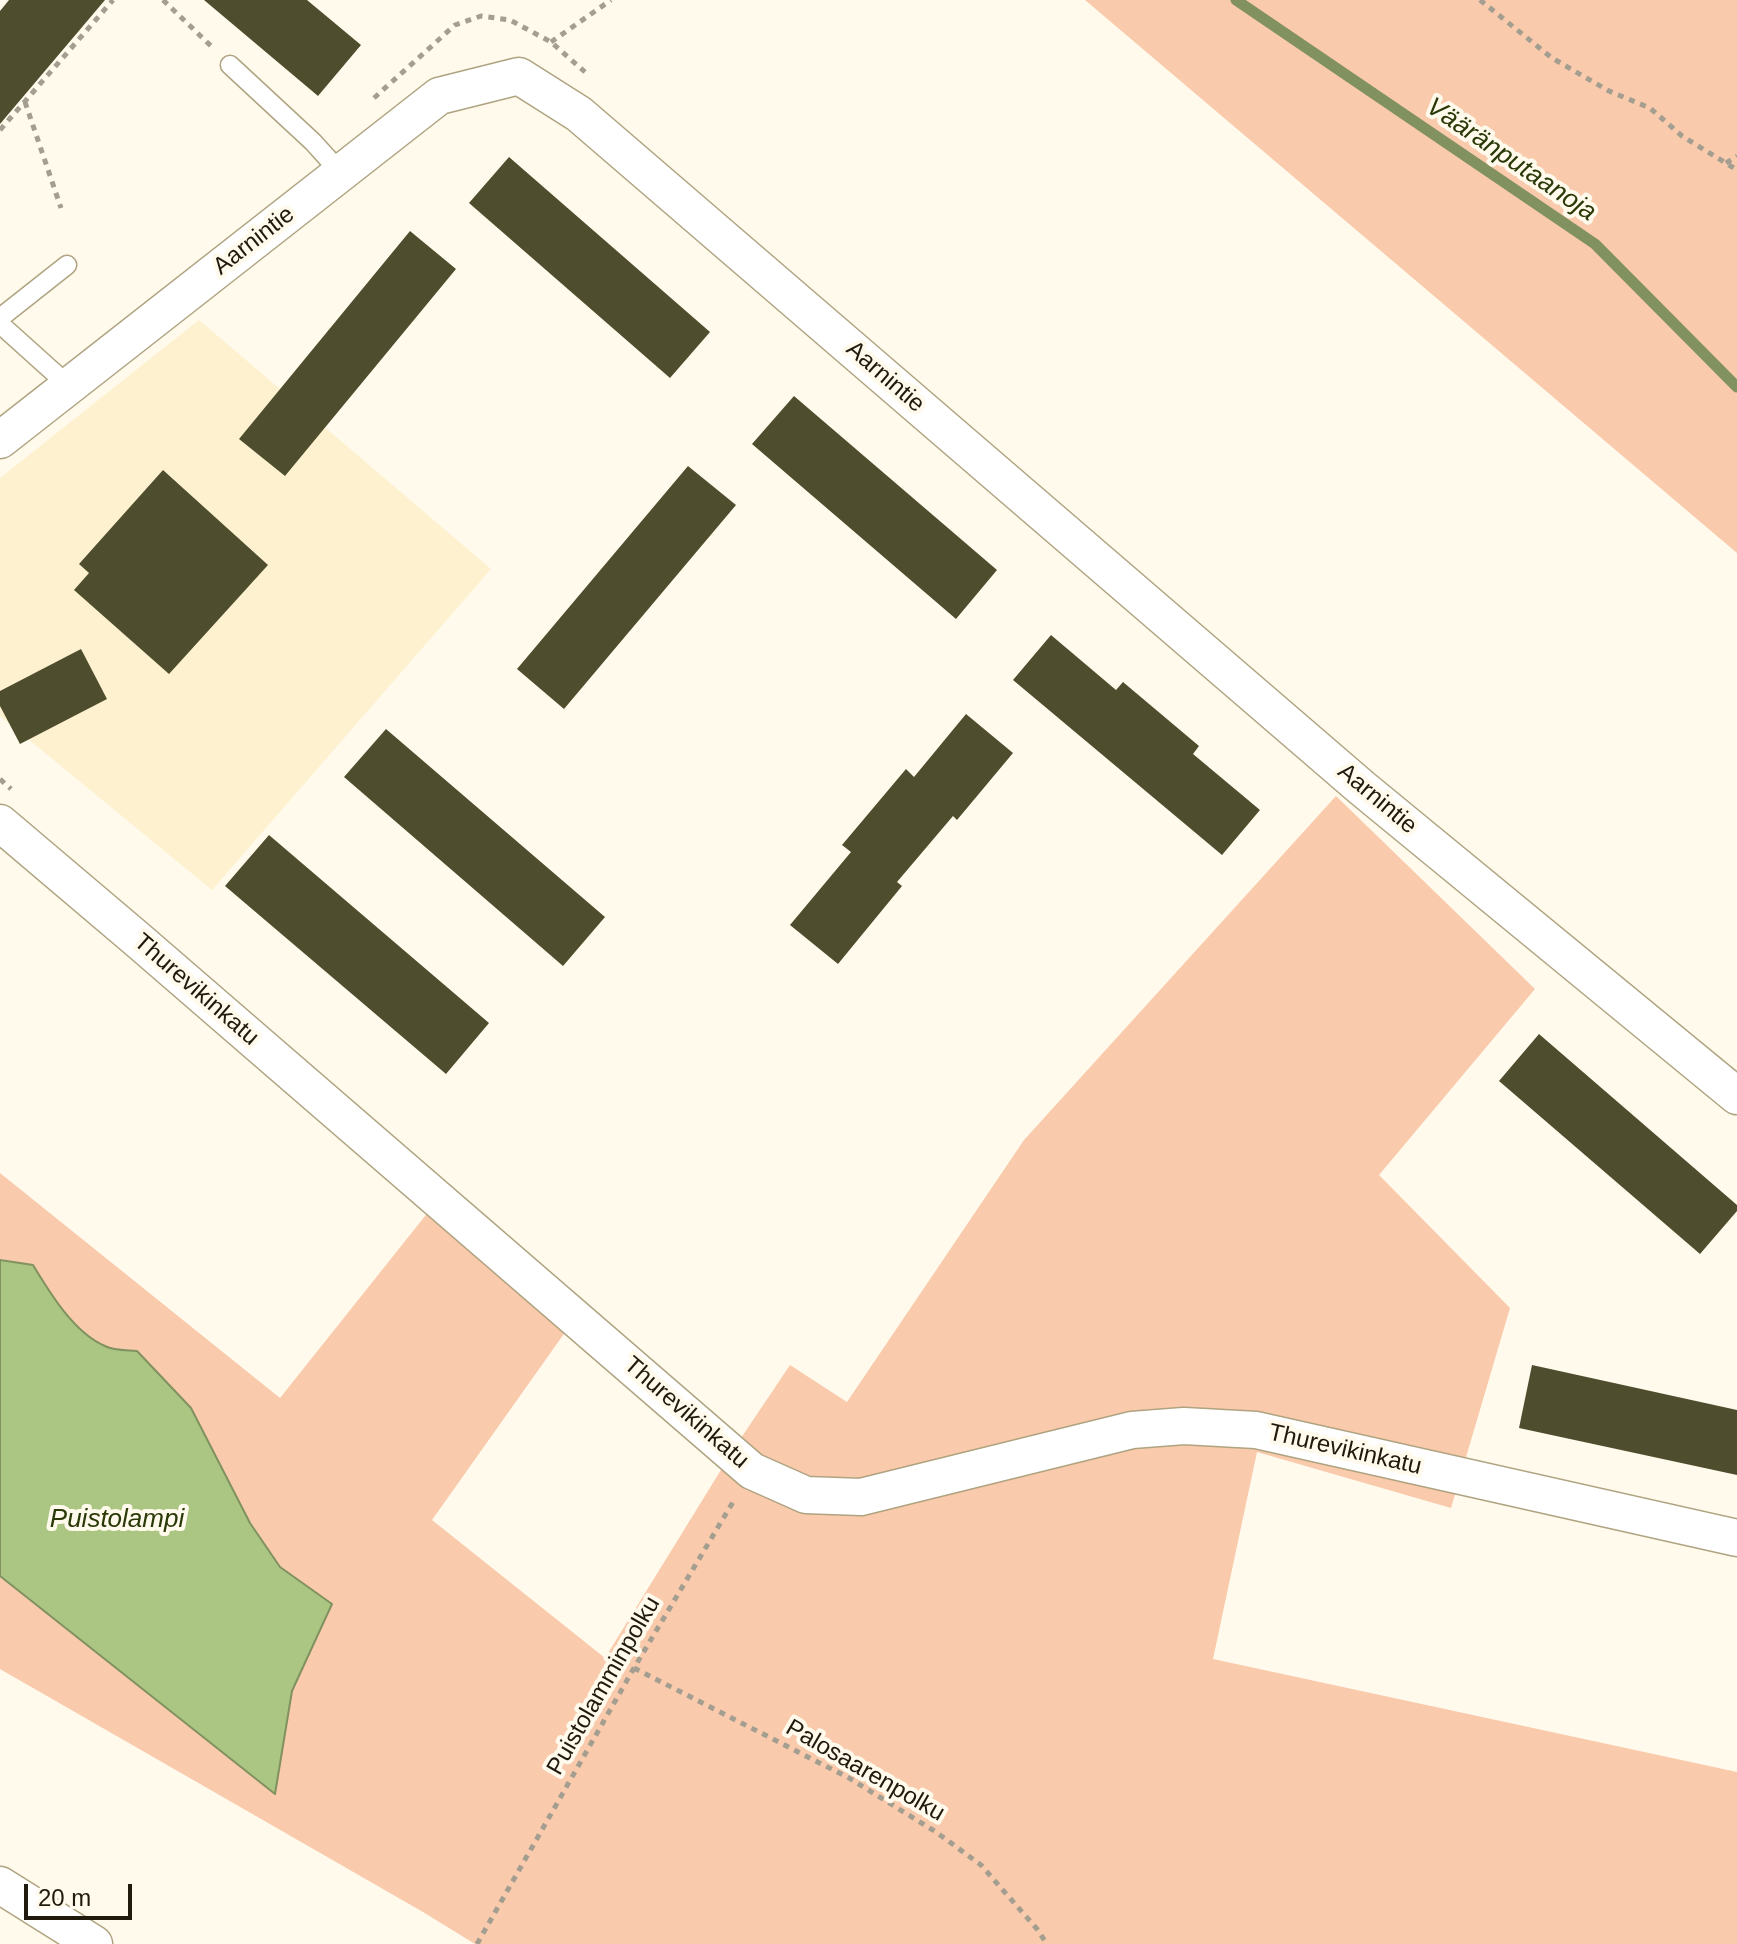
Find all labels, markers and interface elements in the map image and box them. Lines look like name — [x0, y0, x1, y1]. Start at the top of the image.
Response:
water label: Vääränputaanoja — [1420, 92, 1602, 228]
street label: Aarnintie — [208, 200, 300, 282]
street label: Aarnintie — [840, 335, 930, 419]
street label: Aarnintie — [1331, 758, 1423, 840]
street label: Thurevikinkatu — [128, 928, 264, 1052]
street label: Thurevikinkatu — [618, 1351, 754, 1475]
street label: Thurevikinkatu — [1266, 1418, 1424, 1482]
water label: Puistolampi — [50, 1504, 184, 1536]
street label: Puistolamminpolku — [541, 1592, 667, 1780]
street label: Palosaarenpolku — [780, 1714, 950, 1828]
scale bar — [28, 1868, 136, 1918]
text: 20 m — [38, 1884, 91, 1911]

